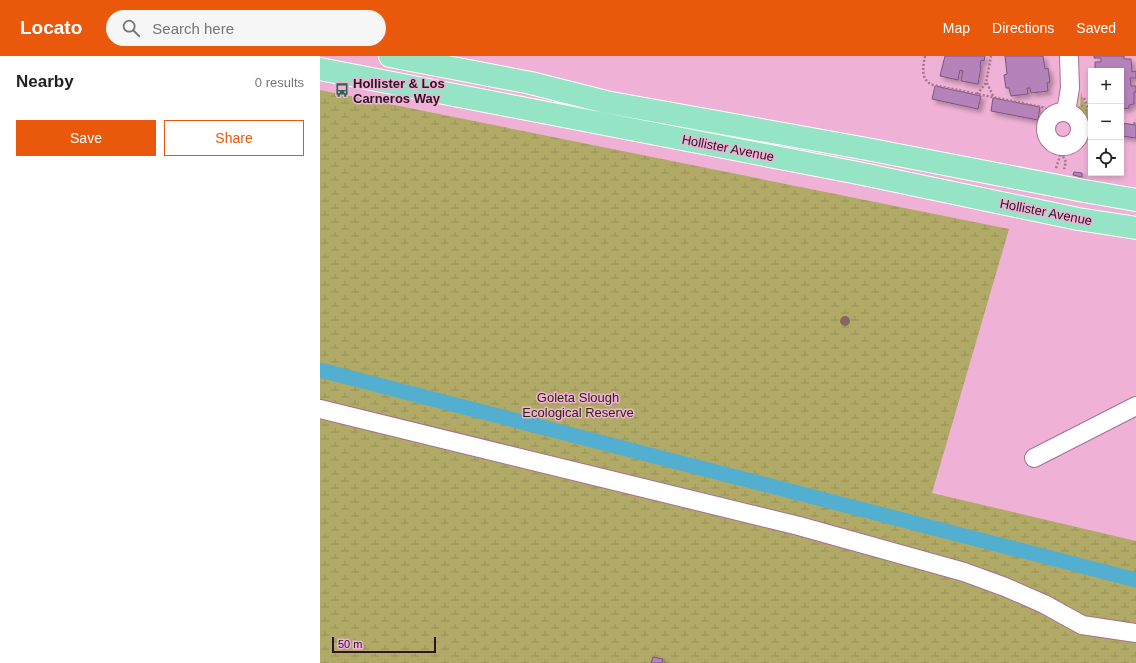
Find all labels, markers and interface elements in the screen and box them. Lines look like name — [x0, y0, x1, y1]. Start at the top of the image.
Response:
search box — [106, 10, 386, 46]
text: Locato — [20, 17, 82, 38]
icon: search — [120, 17, 142, 39]
text: Search here — [152, 20, 234, 37]
text: Map — [943, 20, 970, 36]
text: Directions — [992, 20, 1054, 36]
text: Saved — [1076, 20, 1116, 36]
map controls — [1088, 68, 1124, 176]
button: + — [1088, 68, 1124, 104]
text: Nearby — [16, 72, 74, 91]
text: 0 results — [255, 75, 304, 90]
place label: Hollister & Los Carneros Way — [353, 76, 445, 106]
bus stop icon: Hollister & Los Carneros Way — [334, 82, 350, 98]
button: − — [1088, 104, 1124, 140]
button: Save — [16, 120, 156, 156]
button: Share — [164, 120, 304, 156]
street label: Hollister Avenue — [681, 132, 775, 164]
button: locate — [1088, 140, 1124, 176]
street label: Hollister Avenue — [999, 196, 1093, 228]
park label: Goleta Slough Ecological Reserve — [522, 390, 634, 420]
scale bar — [332, 635, 436, 654]
text: 50 m — [338, 638, 362, 650]

